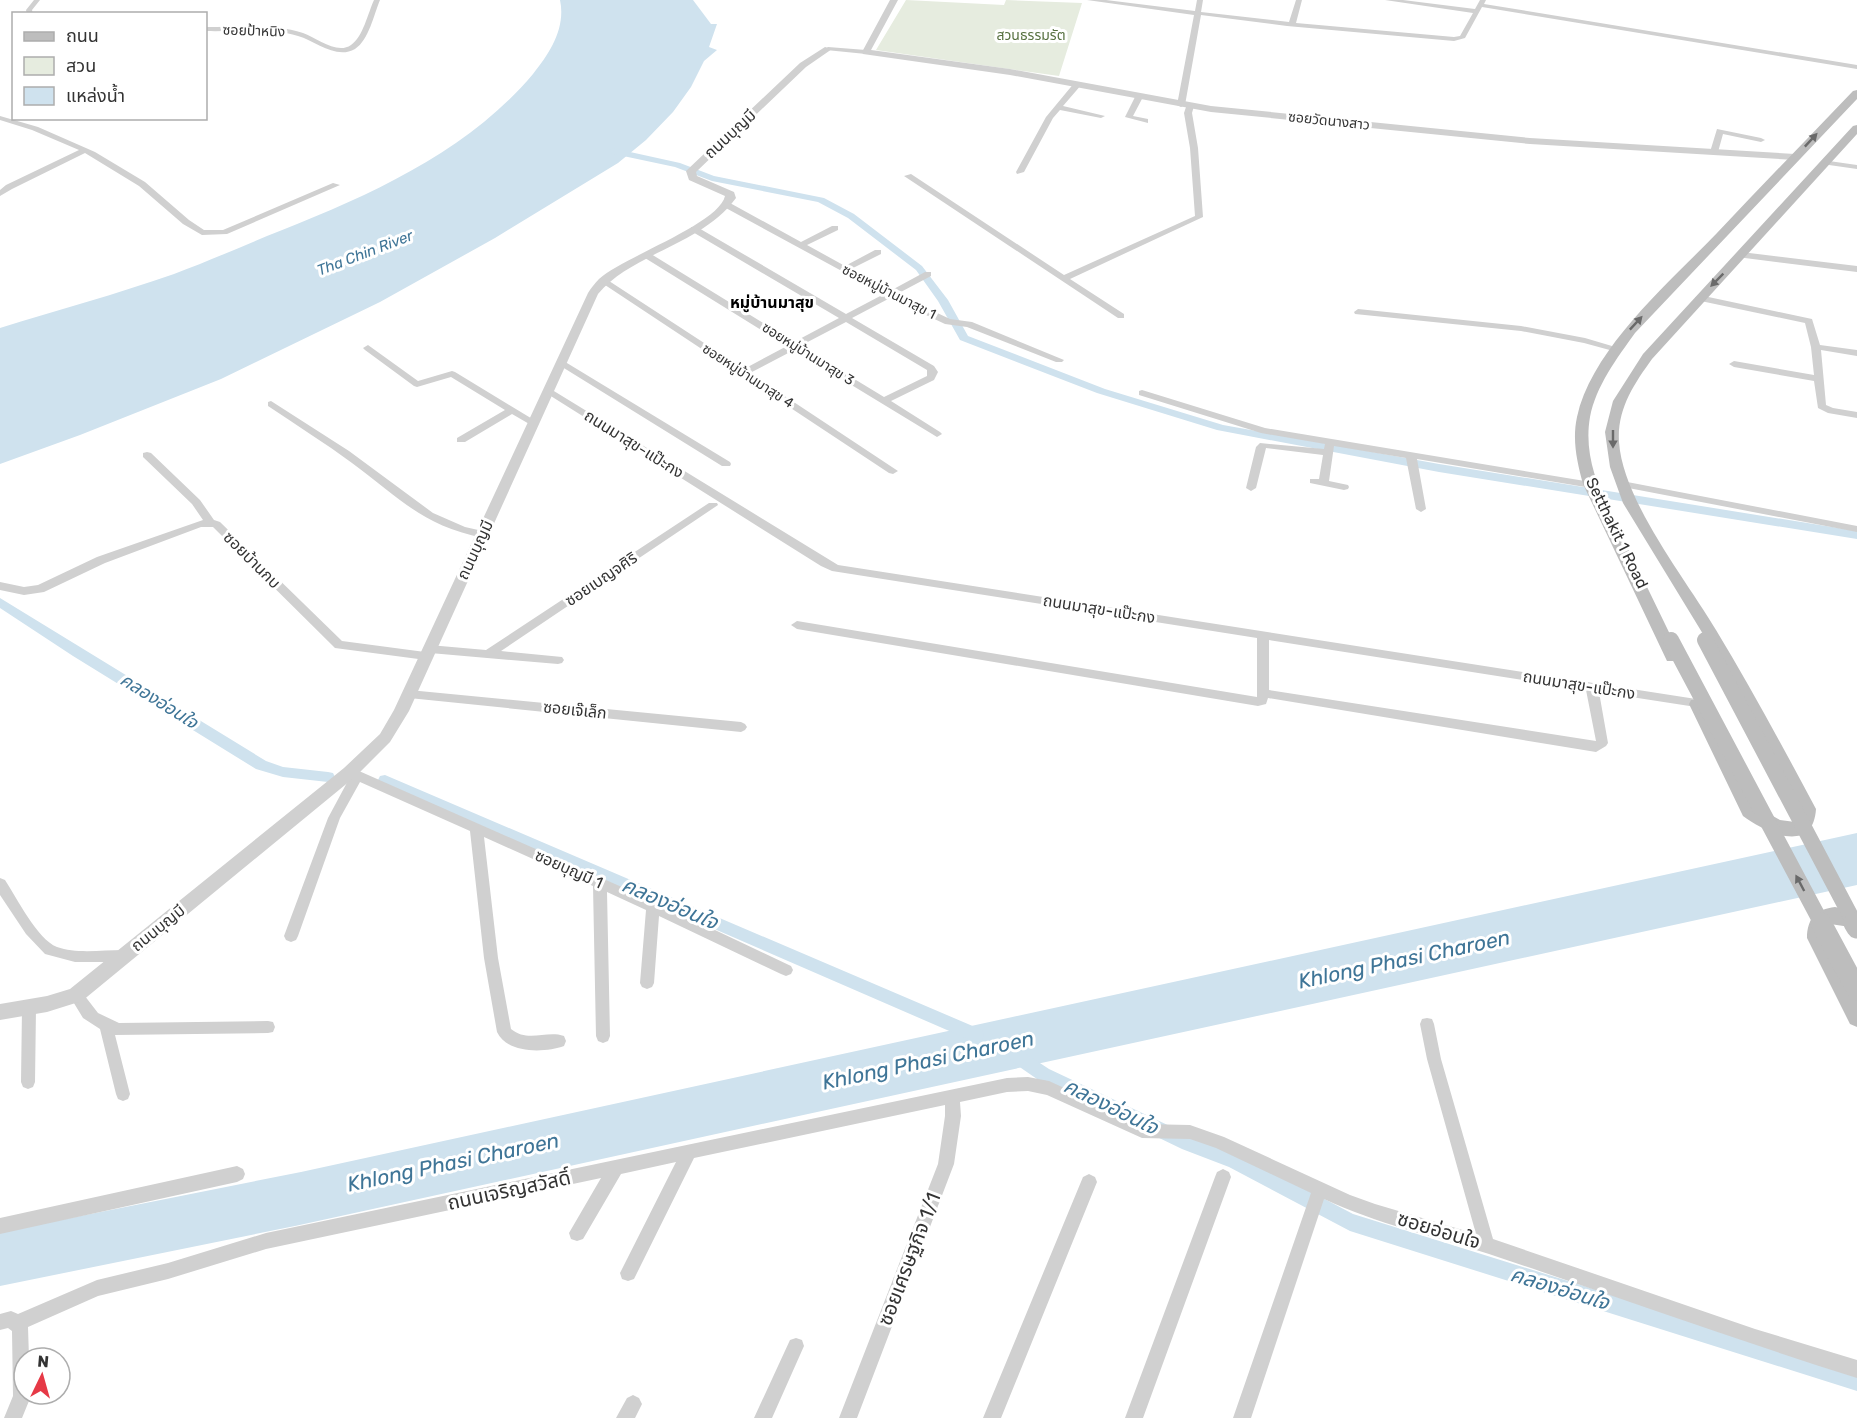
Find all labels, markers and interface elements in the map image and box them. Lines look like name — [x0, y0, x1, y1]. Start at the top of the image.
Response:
legend — [12, 12, 207, 120]
street label: ซอยป้าหนิง — [222, 21, 286, 41]
text: ถนน — [66, 25, 99, 47]
park label: สวนธรรมรัต — [996, 27, 1066, 44]
text: สวน — [66, 55, 96, 77]
text: แหล่งน้ำ — [66, 83, 125, 107]
street label: ถนนบุญมี — [700, 105, 760, 163]
street label: ซอยวัดนางสาว — [1287, 108, 1371, 134]
one-way arrow — [1804, 132, 1818, 147]
water label: Tha Chin River — [315, 226, 417, 280]
street label: ซอยหมู่บ้านมาสุข 1 — [839, 261, 939, 323]
one-way arrow — [1710, 272, 1724, 286]
district label: หมู่บ้านมาสุข — [730, 293, 814, 313]
one-way arrow — [1629, 316, 1642, 331]
street label: ซอยหมู่บ้านมาสุข 3 — [759, 319, 857, 389]
street label: ซอยหมู่บ้านมาสุข 4 — [699, 340, 797, 412]
street label: ถนนมาสุข-แป๊ะกง — [581, 406, 687, 482]
one-way arrow — [1608, 429, 1618, 448]
street label: Setthakit 1 Road — [1582, 474, 1652, 592]
street label: ถนนบุญมี — [453, 517, 497, 583]
street label: ซอยบ้านกบ — [220, 528, 284, 592]
street label: ซอยเบญจศิริ — [561, 548, 641, 610]
street label: ถนนมาสุข-แป๊ะกง — [1042, 591, 1156, 627]
street label: ถนนมาสุข-แป๊ะกง — [1522, 667, 1636, 703]
water label: คลองอ่อนใจ — [116, 669, 203, 734]
street label: ซอยเจ๊เล็ก — [542, 697, 608, 723]
street label: ซอยบุญมี 1 — [532, 846, 606, 892]
water label: คลองอ่อนใจ — [618, 872, 723, 935]
one-way arrow — [1795, 874, 1805, 891]
street label: ถนนบุญมี — [127, 901, 189, 955]
water label: Khlong Phasi Charoen — [1296, 924, 1512, 994]
water label: Khlong Phasi Charoen — [820, 1025, 1036, 1095]
water label: คลองอ่อนใจ — [1060, 1072, 1163, 1140]
water label: Khlong Phasi Charoen — [345, 1127, 561, 1197]
street label: ถนนเจริญสวัสดิ์ — [445, 1165, 573, 1215]
street label: ซอยเศรษฐกิจ 1/1 — [873, 1189, 945, 1329]
street label: ซอยอ่อนใจ — [1395, 1206, 1483, 1254]
water label: คลองอ่อนใจ — [1508, 1261, 1613, 1315]
north arrow — [12, 1346, 72, 1406]
text: N — [37, 1352, 50, 1372]

